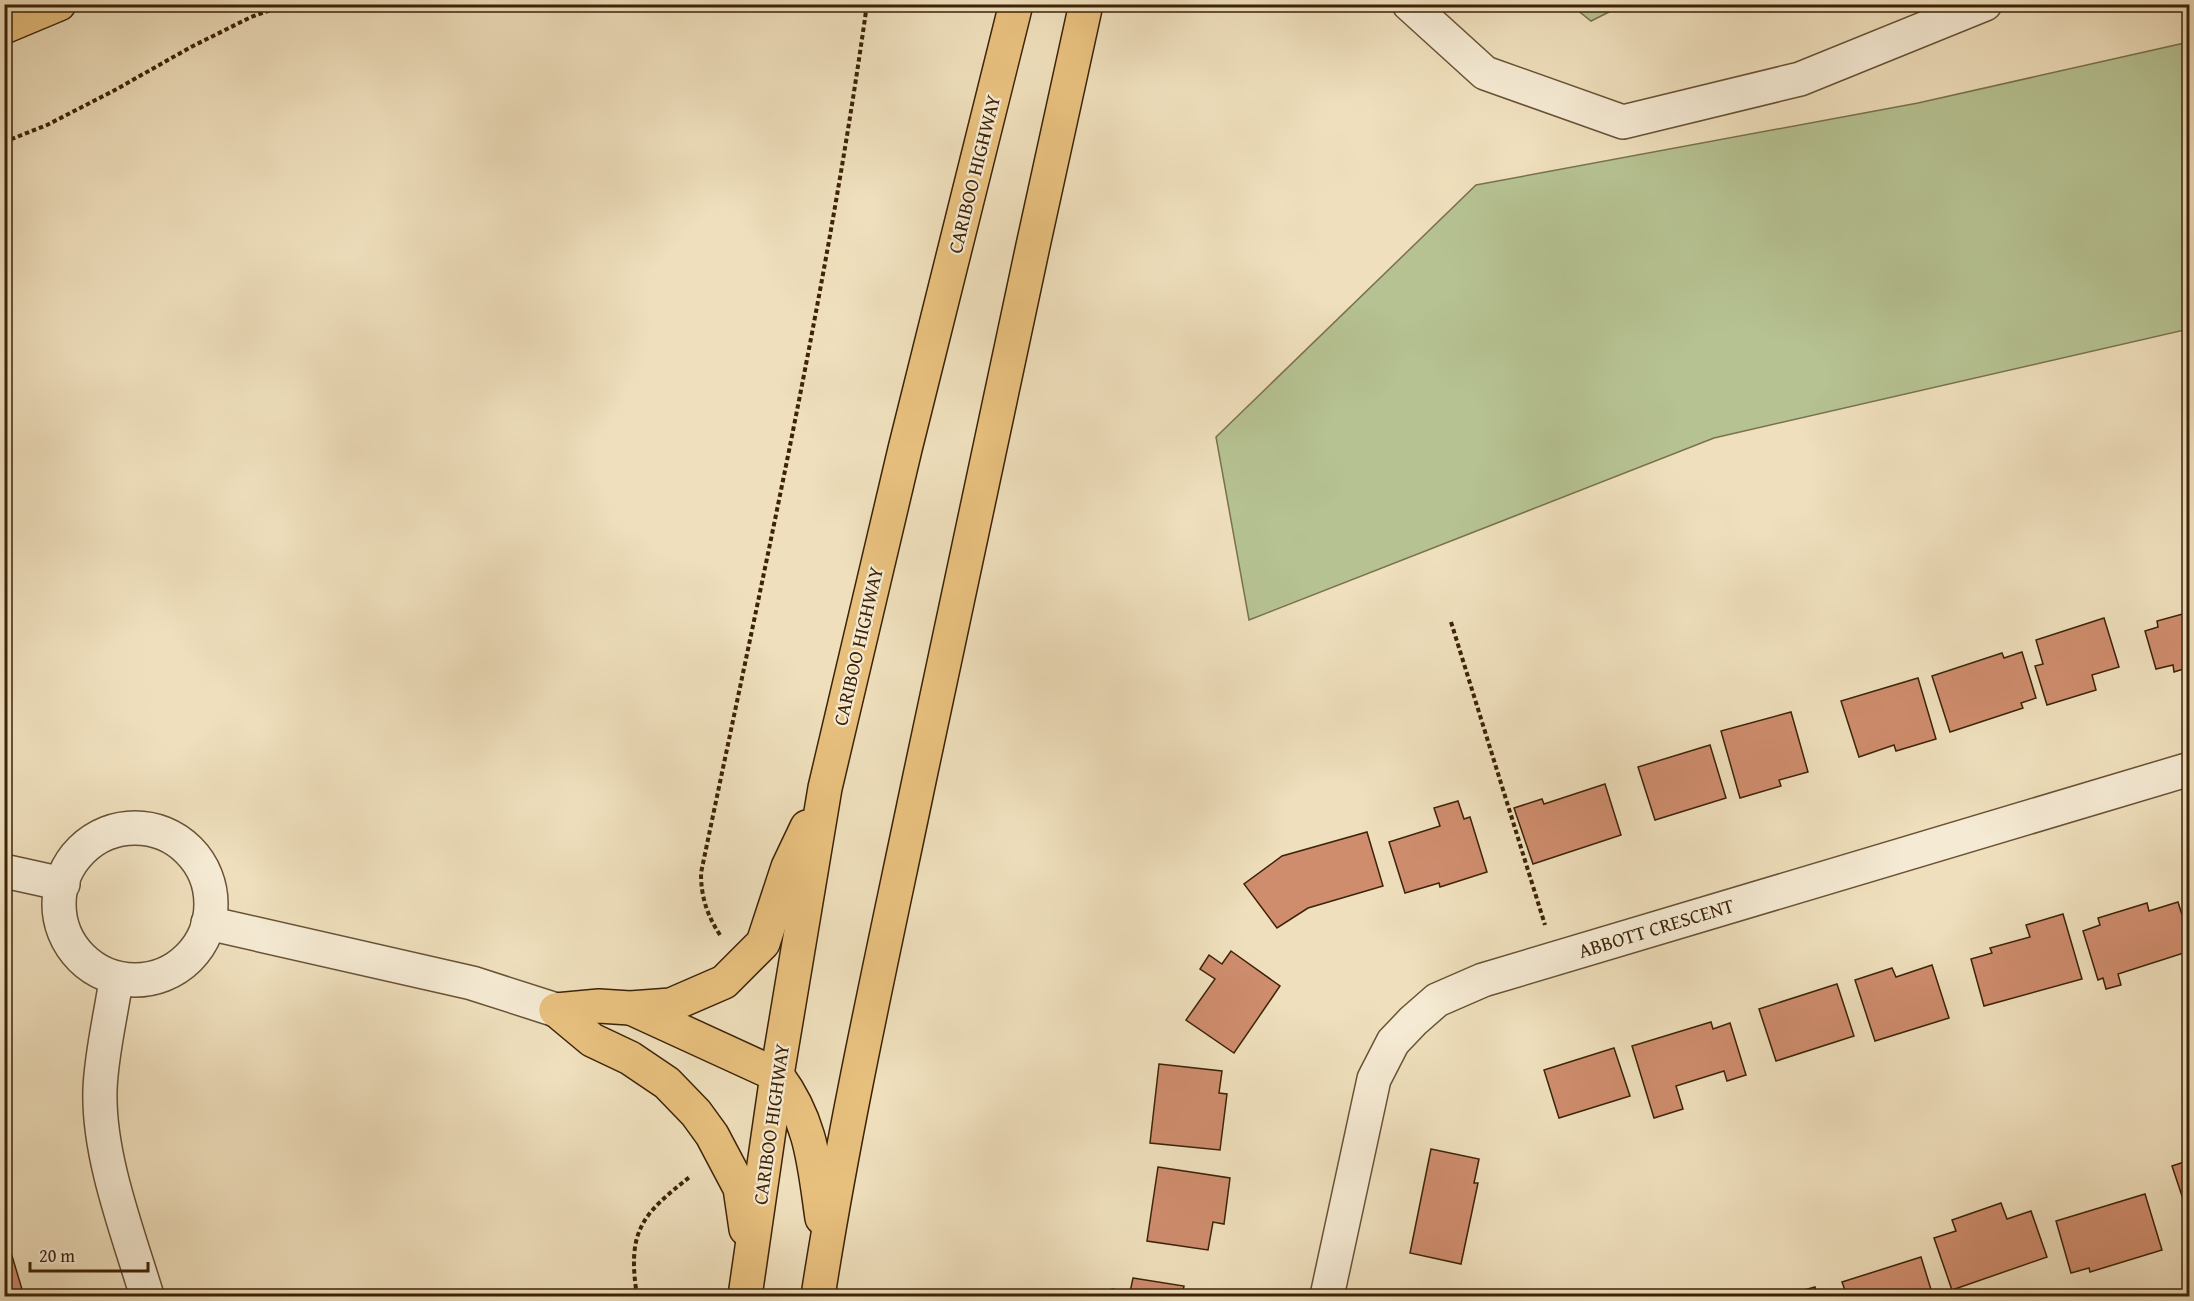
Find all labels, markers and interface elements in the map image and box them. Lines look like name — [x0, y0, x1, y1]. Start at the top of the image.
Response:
street label: CARIBOO HIGHWAY — [940, 92, 1007, 256]
street label: CARIBOO HIGHWAY — [825, 563, 890, 728]
street label: ABBOTT CRESCENT — [1574, 890, 1737, 965]
street label: CARIBOO HIGHWAY — [745, 1041, 796, 1206]
scale bar — [30, 1235, 148, 1273]
text: 20 m — [39, 1242, 75, 1269]

